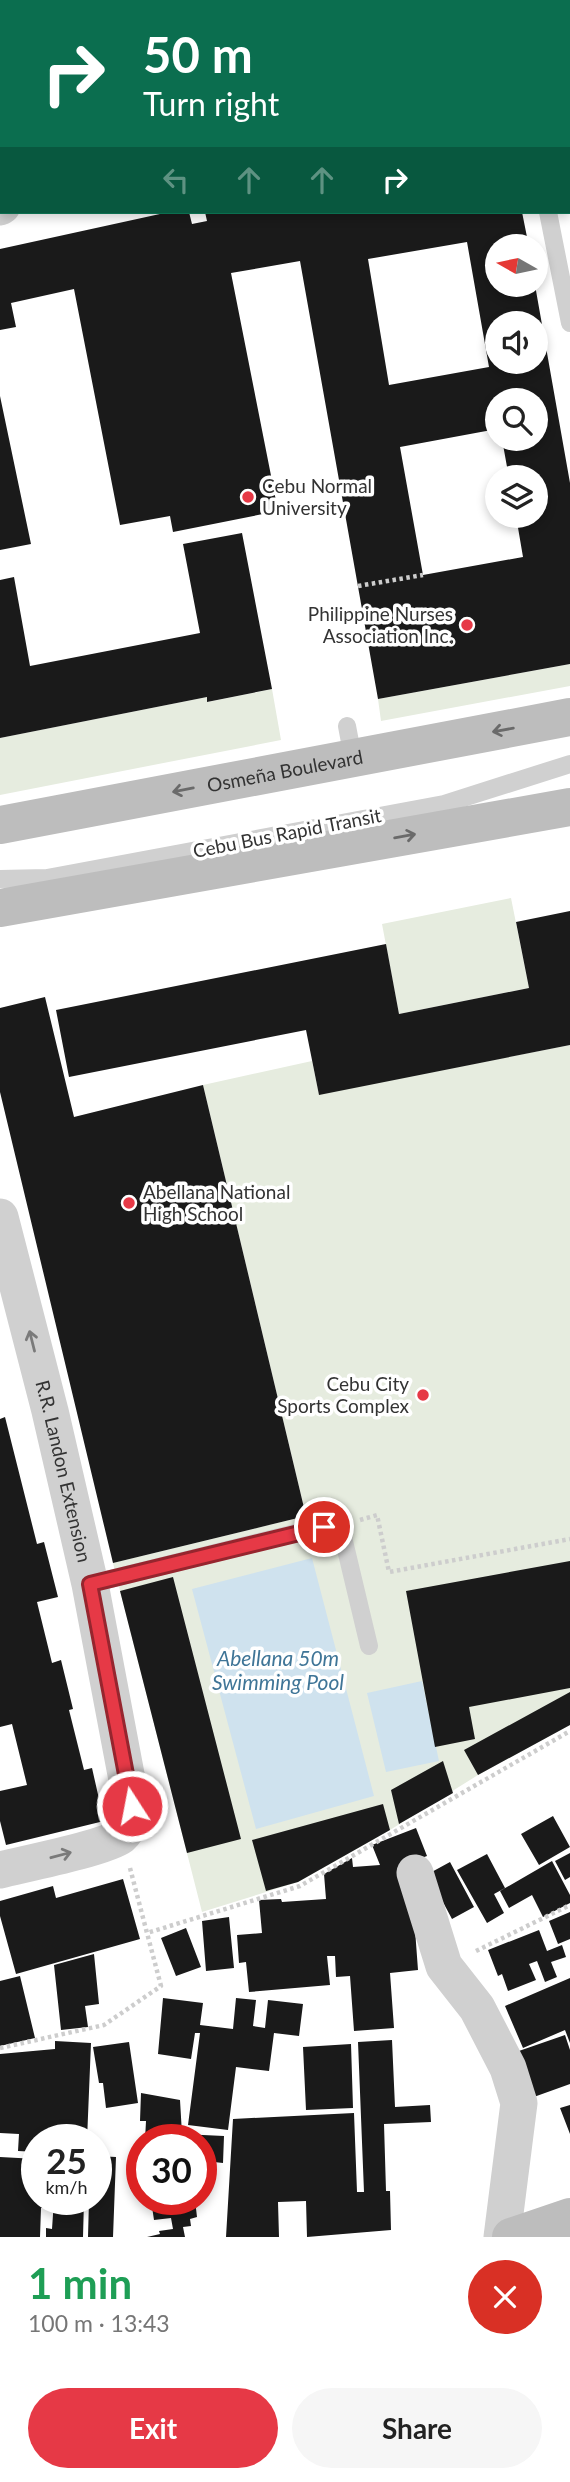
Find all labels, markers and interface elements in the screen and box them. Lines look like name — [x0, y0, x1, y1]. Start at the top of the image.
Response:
text: 50 m — [143, 25, 253, 83]
icon: right — [28, 28, 119, 119]
text: Turn right — [143, 84, 279, 123]
icon: left — [157, 161, 195, 199]
icon: ahead — [230, 161, 268, 199]
icon: ahead — [303, 161, 341, 199]
icon: right — [376, 161, 414, 199]
north arrow — [485, 234, 548, 298]
map controls — [485, 234, 548, 528]
button: sound — [485, 311, 548, 374]
button: search — [485, 388, 548, 451]
button: layers — [485, 465, 548, 528]
place label: Cebu Normal University — [262, 474, 372, 519]
marker: Cebu Normal University — [240, 489, 256, 505]
place label: Philippine Nurses Association Inc. — [308, 602, 453, 647]
marker: Philippine Nurses Association Inc. — [459, 617, 475, 633]
one-way arrow — [492, 724, 515, 737]
street label: Osmeña Boulevard — [205, 745, 365, 797]
one-way arrow — [172, 784, 195, 797]
street label: Cebu Bus Rapid Transit — [191, 803, 383, 862]
one-way arrow — [393, 829, 416, 842]
place label: Abellana National High School — [143, 1180, 290, 1225]
marker: Abellana National High School — [121, 1195, 137, 1211]
one-way arrow — [25, 1330, 38, 1353]
place label: Cebu City Sports Complex — [277, 1372, 410, 1417]
street label: R.R. Landon Extension — [31, 1377, 97, 1564]
marker: Cebu City Sports Complex — [415, 1387, 431, 1403]
pin — [294, 1497, 354, 1557]
icon: arrive — [305, 1508, 343, 1546]
water label: Abellana 50m Swimming Pool — [212, 1645, 344, 1694]
position arrow — [95, 1769, 169, 1843]
one-way arrow — [50, 1847, 72, 1860]
speed limit sign: 30 — [126, 2124, 217, 2215]
text: 25 — [46, 2139, 87, 2181]
text: km/h — [45, 2176, 88, 2198]
text: 1 min — [28, 2258, 132, 2308]
button: close — [468, 2260, 542, 2334]
text: 100 m · 13:43 — [28, 2309, 170, 2337]
button: Exit — [28, 2388, 278, 2468]
button: Share — [292, 2388, 542, 2468]

